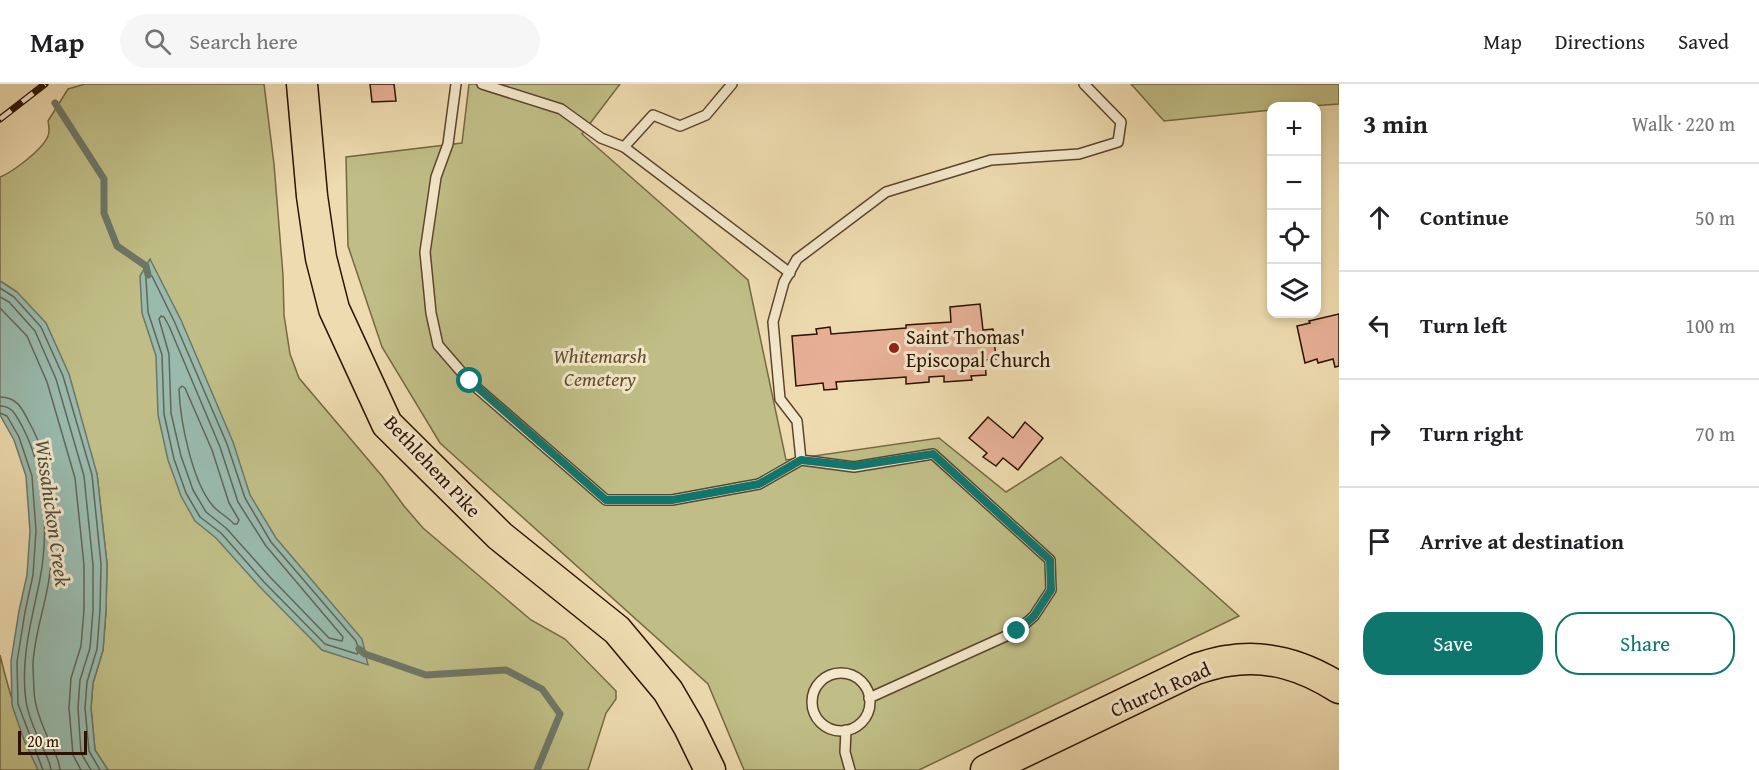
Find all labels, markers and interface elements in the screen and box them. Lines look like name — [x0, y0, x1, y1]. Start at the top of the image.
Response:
search box — [120, 14, 540, 68]
text: Map — [30, 21, 84, 62]
icon: search — [141, 25, 174, 58]
text: Search here — [189, 25, 298, 57]
text: Map — [1483, 26, 1522, 57]
text: Directions — [1555, 26, 1645, 57]
text: Saved — [1678, 26, 1729, 57]
map controls — [1267, 102, 1321, 318]
button: + — [1267, 102, 1321, 156]
text: 3 min — [1363, 104, 1428, 143]
text: Walk · 220 m — [1632, 109, 1735, 138]
button: − — [1267, 156, 1321, 210]
icon: ahead — [1363, 201, 1396, 234]
text: Continue — [1420, 201, 1509, 233]
text: 50 m — [1695, 203, 1735, 232]
button: locate — [1267, 210, 1321, 264]
button: layers — [1267, 264, 1321, 318]
icon: left — [1363, 309, 1396, 342]
text: Turn left — [1420, 309, 1507, 341]
text: 100 m — [1685, 311, 1735, 340]
place label: Saint Thomas' Episcopal Church — [906, 322, 1050, 374]
park label: Whitemarsh Cemetery — [553, 341, 647, 393]
marker: Saint Thomas' Episcopal Church — [887, 341, 901, 355]
route start — [456, 367, 482, 393]
street label: Bethlehem Pike — [378, 408, 488, 524]
icon: right — [1363, 417, 1396, 450]
text: Turn right — [1420, 417, 1523, 449]
text: 70 m — [1695, 419, 1735, 448]
water label: Wissahickon Creek — [27, 438, 79, 589]
icon: arrive — [1363, 525, 1396, 558]
text: Arrive at destination — [1420, 525, 1624, 557]
button: Save — [1363, 612, 1543, 675]
button: Share — [1555, 612, 1735, 675]
route end — [1003, 617, 1029, 643]
street label: Church Road — [1105, 654, 1215, 724]
scale bar — [18, 728, 87, 756]
text: 20 m — [27, 729, 59, 753]

